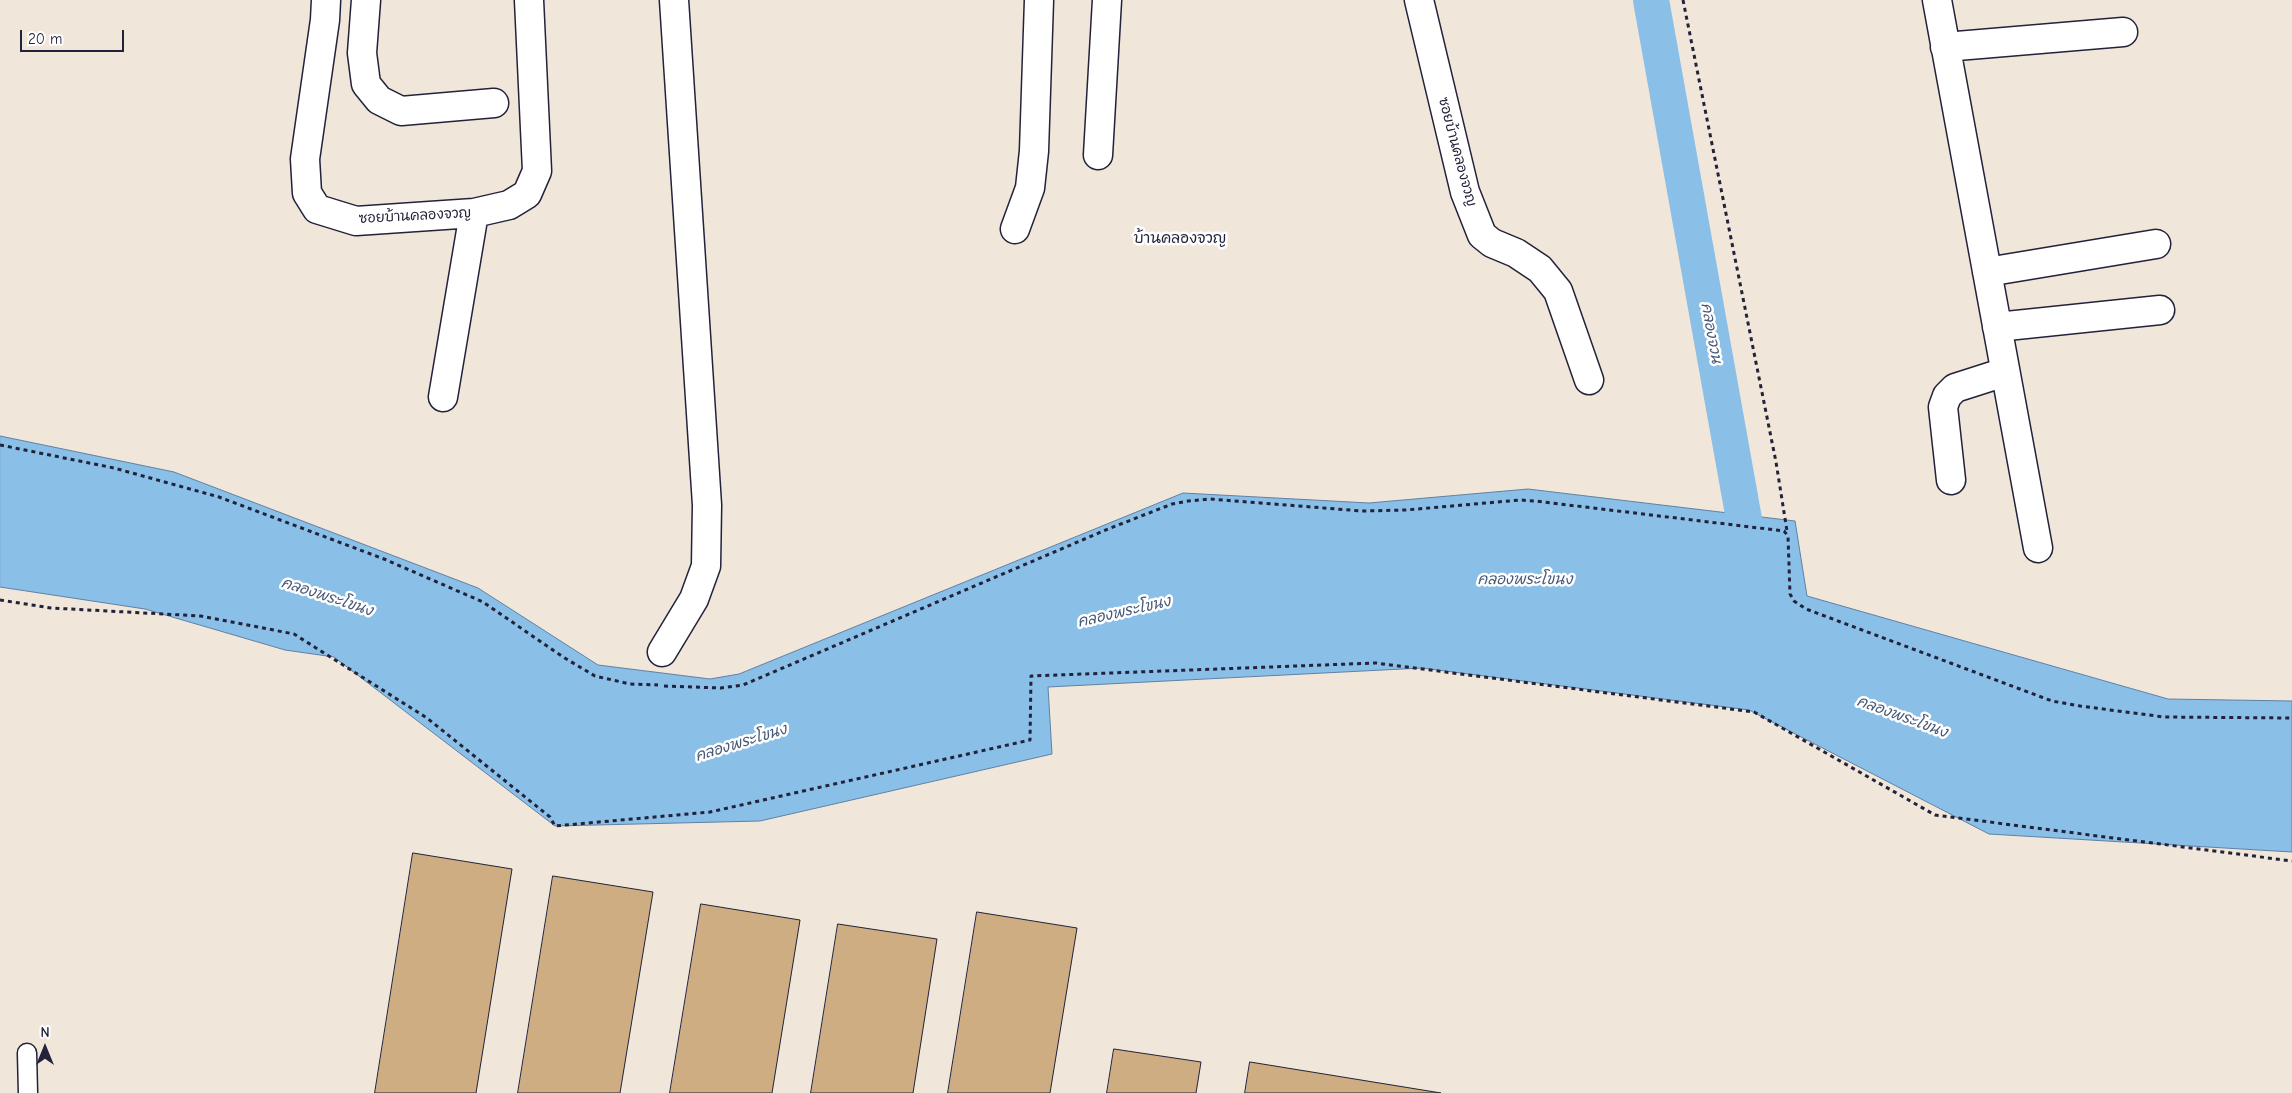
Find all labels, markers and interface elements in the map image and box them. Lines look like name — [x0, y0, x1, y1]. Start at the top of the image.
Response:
scale bar — [22, 20, 126, 52]
text: 20 m — [28, 30, 62, 48]
street label: ซอยบ้านคลองจวญ — [1434, 96, 1480, 208]
street label: ซอยบ้านคลองจวญ — [358, 205, 472, 227]
district label: บ้านคลองจวญ — [1134, 230, 1226, 248]
water label: คลองจวน — [1697, 301, 1725, 365]
water label: คลองพระโขนง — [1478, 571, 1572, 589]
water label: คลองพระโขนง — [279, 574, 375, 620]
water label: คลองพระโขนง — [1076, 593, 1172, 631]
water label: คลองพระโขนง — [1854, 692, 1950, 742]
water label: คลองพระโขนง — [693, 721, 789, 765]
north arrow — [20, 1023, 70, 1073]
text: N — [40, 1024, 50, 1041]

